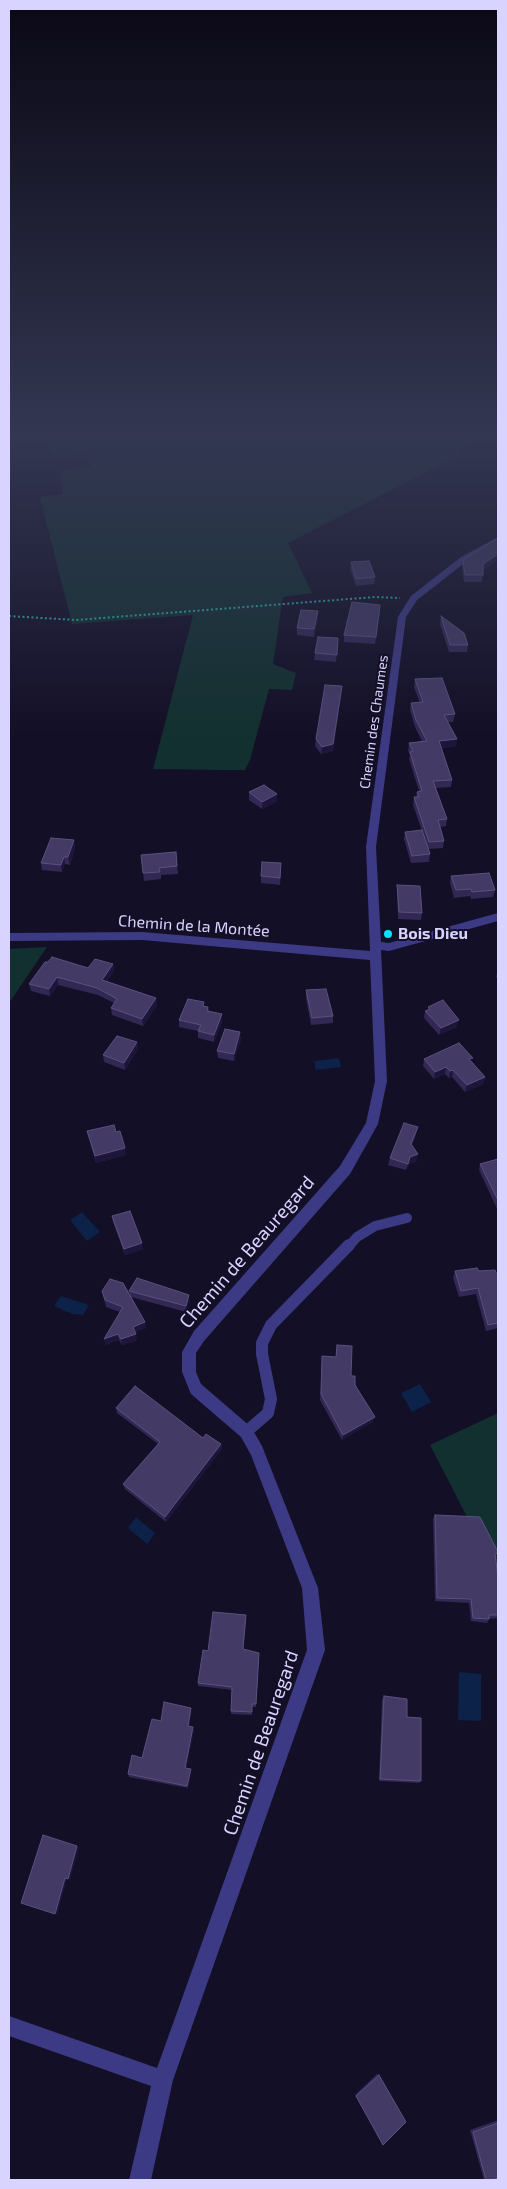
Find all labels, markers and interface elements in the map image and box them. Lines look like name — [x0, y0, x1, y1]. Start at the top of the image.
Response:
street label: Chemin des Chaumes — [356, 654, 392, 790]
street label: Chemin de la Montée — [118, 911, 270, 941]
place label: Bois Dieu — [398, 924, 468, 944]
marker: Bois Dieu — [382, 928, 394, 940]
street label: Chemin de Beauregard — [175, 1171, 319, 1333]
street label: Chemin de Beauregard — [219, 1648, 303, 1838]

